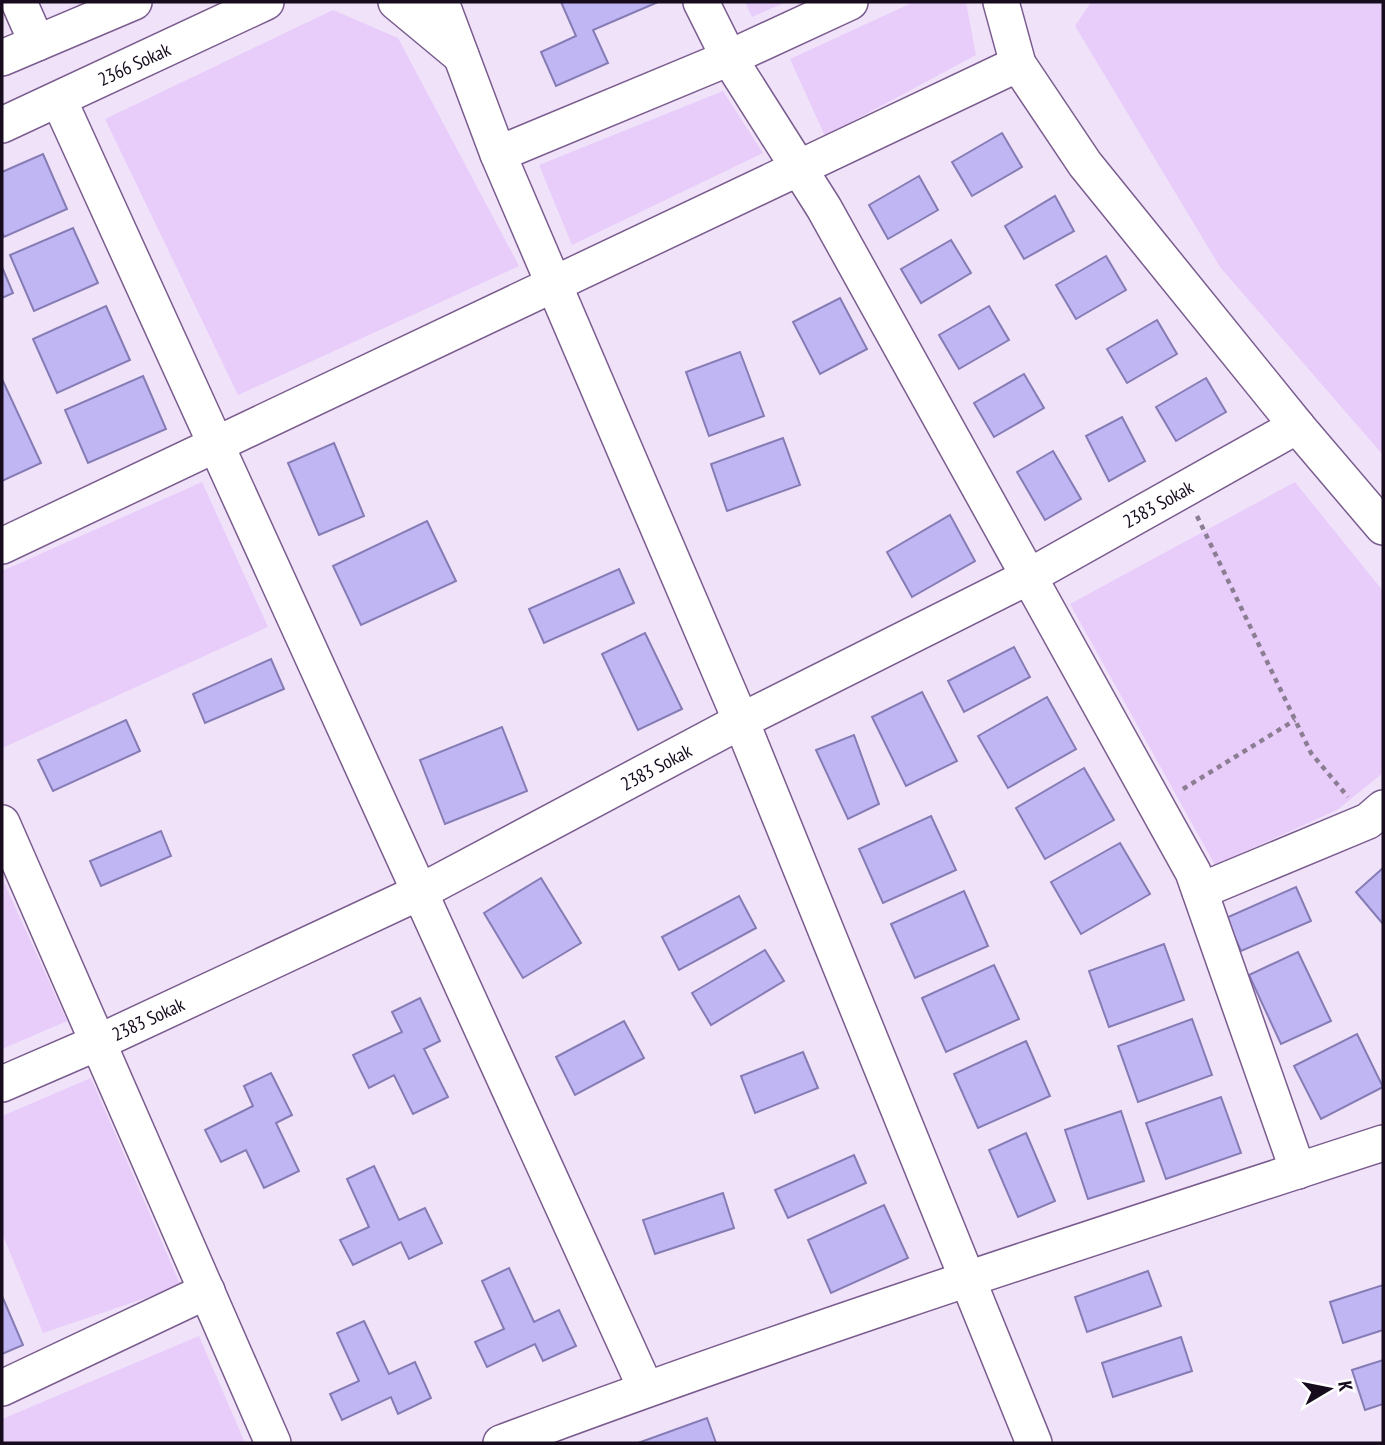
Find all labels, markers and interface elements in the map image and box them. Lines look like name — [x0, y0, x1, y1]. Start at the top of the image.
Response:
street label: 2366 Sokak — [94, 37, 174, 91]
street label: 2383 Sokak — [1119, 475, 1198, 533]
street label: 2383 Sokak — [616, 738, 696, 796]
street label: 2383 Sokak — [108, 992, 188, 1046]
north arrow — [1294, 1354, 1364, 1424]
text: K — [1333, 1379, 1358, 1393]

